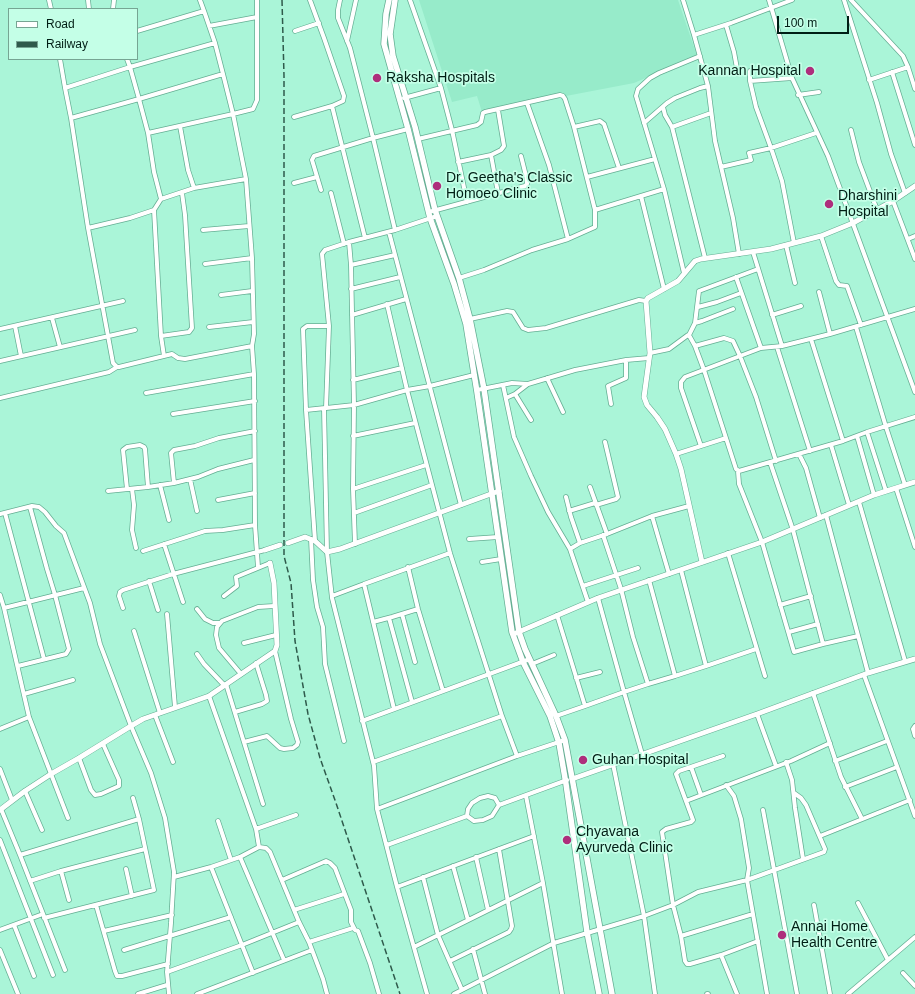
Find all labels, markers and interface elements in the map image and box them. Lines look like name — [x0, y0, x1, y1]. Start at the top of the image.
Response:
legend — [8, 8, 138, 60]
scale bar — [779, 8, 851, 34]
text: 100 m — [784, 16, 817, 30]
text: Road — [46, 17, 75, 31]
text: Railway — [46, 37, 88, 51]
place label: Kannan Hospital — [698, 63, 801, 79]
marker: Kannan Hospital — [804, 65, 816, 77]
place label: Raksha Hospitals — [386, 70, 495, 86]
marker: Raksha Hospitals — [371, 72, 383, 84]
place label: Dr. Geetha's Classic Homoeo Clinic — [446, 170, 572, 202]
marker: Dr. Geetha's Classic Homoeo Clinic — [431, 180, 443, 192]
place label: Dharshini Hospital — [838, 188, 897, 220]
marker: Dharshini Hospital — [823, 198, 835, 210]
place label: Guhan Hospital — [592, 752, 689, 768]
marker: Guhan Hospital — [577, 754, 589, 766]
place label: Chyavana Ayurveda Clinic — [576, 824, 673, 856]
marker: Chyavana Ayurveda Clinic — [561, 834, 573, 846]
place label: Annai Home Health Centre — [791, 919, 877, 952]
marker: Annai Home Health Centre — [776, 929, 788, 941]

